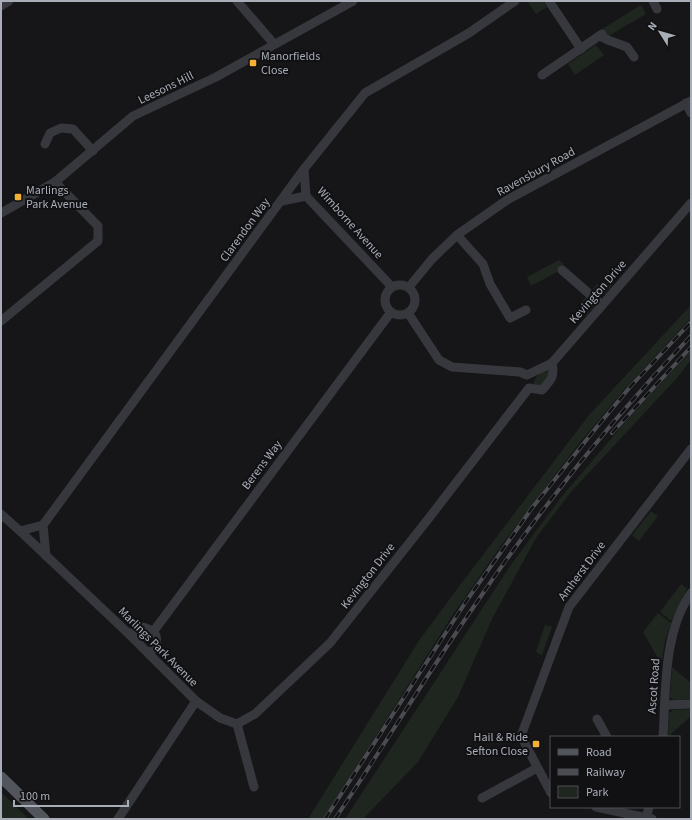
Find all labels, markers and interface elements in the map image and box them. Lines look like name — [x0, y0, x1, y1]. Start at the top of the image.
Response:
north arrow — [640, 12, 680, 52]
text: N — [644, 19, 661, 34]
place label: Manorfields Close — [261, 48, 320, 79]
marker: Manorfields Close — [248, 58, 258, 68]
street label: Leesons Hill — [135, 67, 197, 109]
street label: Ravensbury Road — [494, 143, 578, 201]
place label: Marlings Park Avenue — [26, 182, 88, 213]
street label: Wimborne Avenue — [313, 183, 387, 263]
marker: Marlings Park Avenue — [13, 192, 23, 202]
street label: Clarendon Way — [216, 194, 274, 266]
street label: Kevington Drive — [566, 256, 630, 328]
street label: Berens Way — [238, 436, 286, 493]
street label: Amherst Drive — [554, 538, 610, 604]
street label: Kevington Drive — [337, 539, 399, 613]
street label: Marlings Park Avenue — [114, 603, 202, 691]
street label: Ascot Road — [644, 658, 664, 714]
place label: Hail & Ride Sefton Close — [466, 729, 528, 760]
legend — [550, 736, 680, 808]
marker: Hail & Ride Sefton Close — [531, 739, 541, 749]
text: Road — [586, 744, 612, 761]
text: Railway — [586, 764, 625, 781]
scale bar — [14, 782, 128, 808]
text: Park — [586, 784, 608, 801]
text: 100 m — [20, 788, 50, 805]

